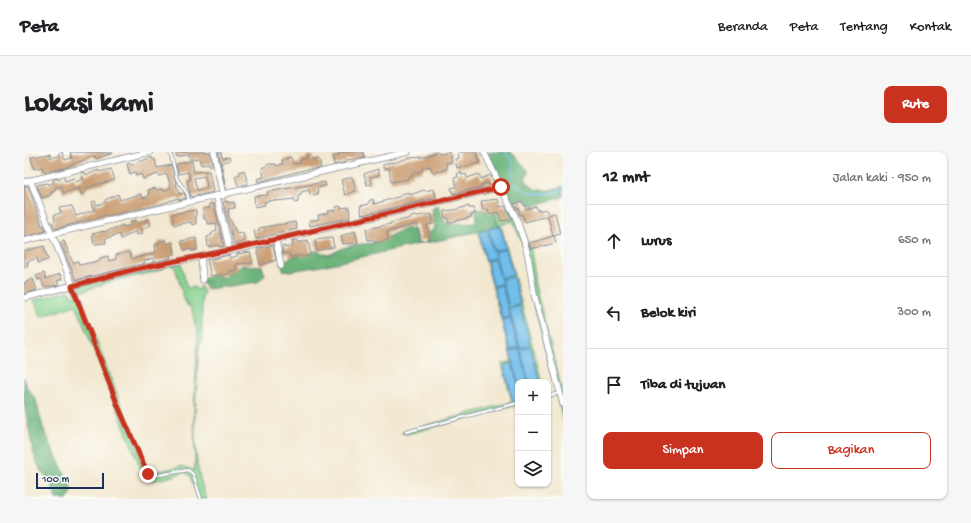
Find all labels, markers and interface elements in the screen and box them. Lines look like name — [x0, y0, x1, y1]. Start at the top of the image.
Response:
text: Peta — [20, 16, 59, 39]
text: Beranda — [718, 19, 768, 36]
text: Peta — [790, 19, 818, 36]
text: Tentang — [840, 19, 888, 36]
text: Kontak — [910, 19, 951, 36]
button: Rute — [884, 86, 947, 123]
text: Lokasi kami — [24, 88, 154, 121]
text: 12 mnt — [603, 168, 649, 188]
text: Jalan kaki · 950 m — [833, 171, 931, 186]
route start — [492, 178, 510, 196]
icon: ahead — [603, 230, 625, 252]
text: Lurus — [641, 232, 671, 250]
text: 650 m — [898, 233, 931, 248]
icon: left — [603, 302, 625, 324]
text: Belok kiri — [641, 304, 696, 322]
text: 300 m — [897, 305, 931, 320]
icon: arrive — [603, 374, 625, 396]
text: Tiba di tujuan — [641, 376, 725, 394]
map controls — [515, 379, 551, 487]
button: + — [515, 379, 551, 415]
button: − — [515, 415, 551, 451]
button: Simpan — [603, 432, 763, 469]
button: Bagikan — [771, 432, 931, 469]
button: layers — [515, 451, 551, 487]
route end — [139, 465, 157, 483]
scale bar — [36, 471, 104, 490]
text: 100 m — [42, 474, 69, 486]

